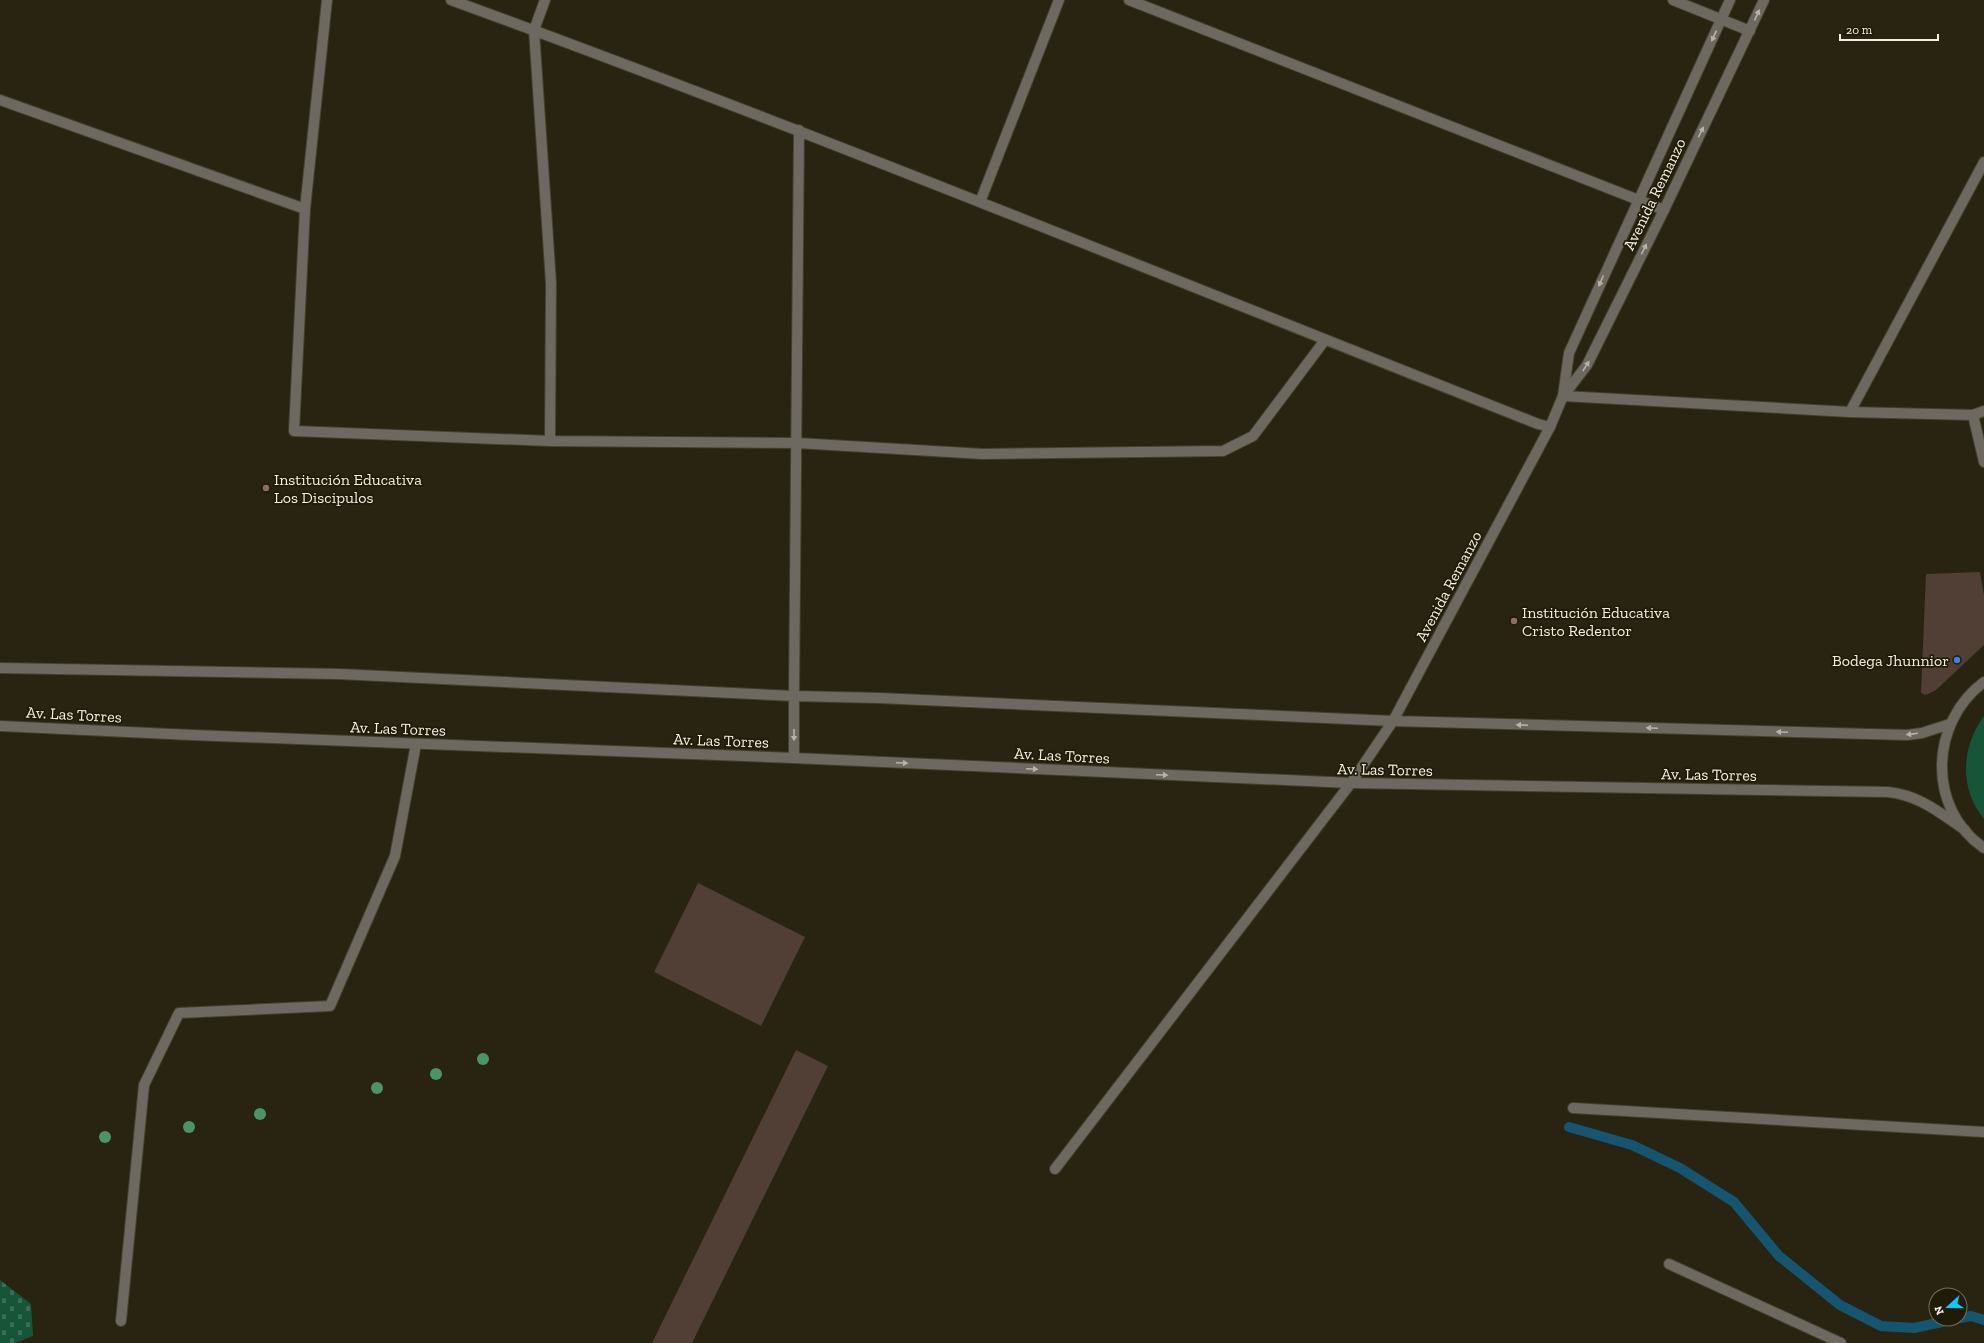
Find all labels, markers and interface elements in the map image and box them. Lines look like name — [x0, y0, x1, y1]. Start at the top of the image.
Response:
one-way arrow — [1754, 10, 1760, 21]
scale bar — [1840, 16, 1938, 42]
text: 20 m — [1846, 23, 1873, 37]
one-way arrow — [1711, 30, 1717, 41]
one-way arrow — [1698, 127, 1704, 138]
street label: Avenida Remanzo — [1619, 135, 1690, 253]
one-way arrow — [1641, 244, 1648, 255]
one-way arrow — [1598, 275, 1604, 287]
one-way arrow — [1582, 360, 1590, 371]
place label: Institución Educativa Los Discipulos — [274, 470, 422, 507]
marker: Institución Educativa Los Discipulos — [261, 483, 271, 493]
street label: Avenida Remanzo — [1411, 528, 1486, 645]
place label: Institución Educativa Cristo Redentor — [1522, 603, 1670, 640]
marker: Institución Educativa Cristo Redentor — [1509, 616, 1519, 626]
place label: Bodega Jhunnior — [1832, 651, 1949, 670]
marker: Bodega Jhunnior — [1952, 655, 1962, 665]
street label: Av. Las Torres — [26, 703, 122, 726]
street label: Av. Las Torres — [350, 717, 446, 740]
one-way arrow — [1516, 721, 1528, 728]
one-way arrow — [1645, 725, 1658, 731]
one-way arrow — [1776, 728, 1788, 735]
street label: Av. Las Torres — [673, 729, 769, 752]
one-way arrow — [791, 729, 797, 742]
one-way arrow — [1906, 731, 1918, 737]
street label: Av. Las Torres — [1014, 744, 1110, 767]
one-way arrow — [896, 759, 908, 766]
street label: Av. Las Torres — [1337, 759, 1433, 780]
street label: Av. Las Torres — [1661, 764, 1757, 785]
one-way arrow — [1026, 765, 1038, 772]
one-way arrow — [1156, 771, 1168, 778]
north arrow — [1928, 1287, 1968, 1327]
text: N — [1931, 1304, 1947, 1317]

